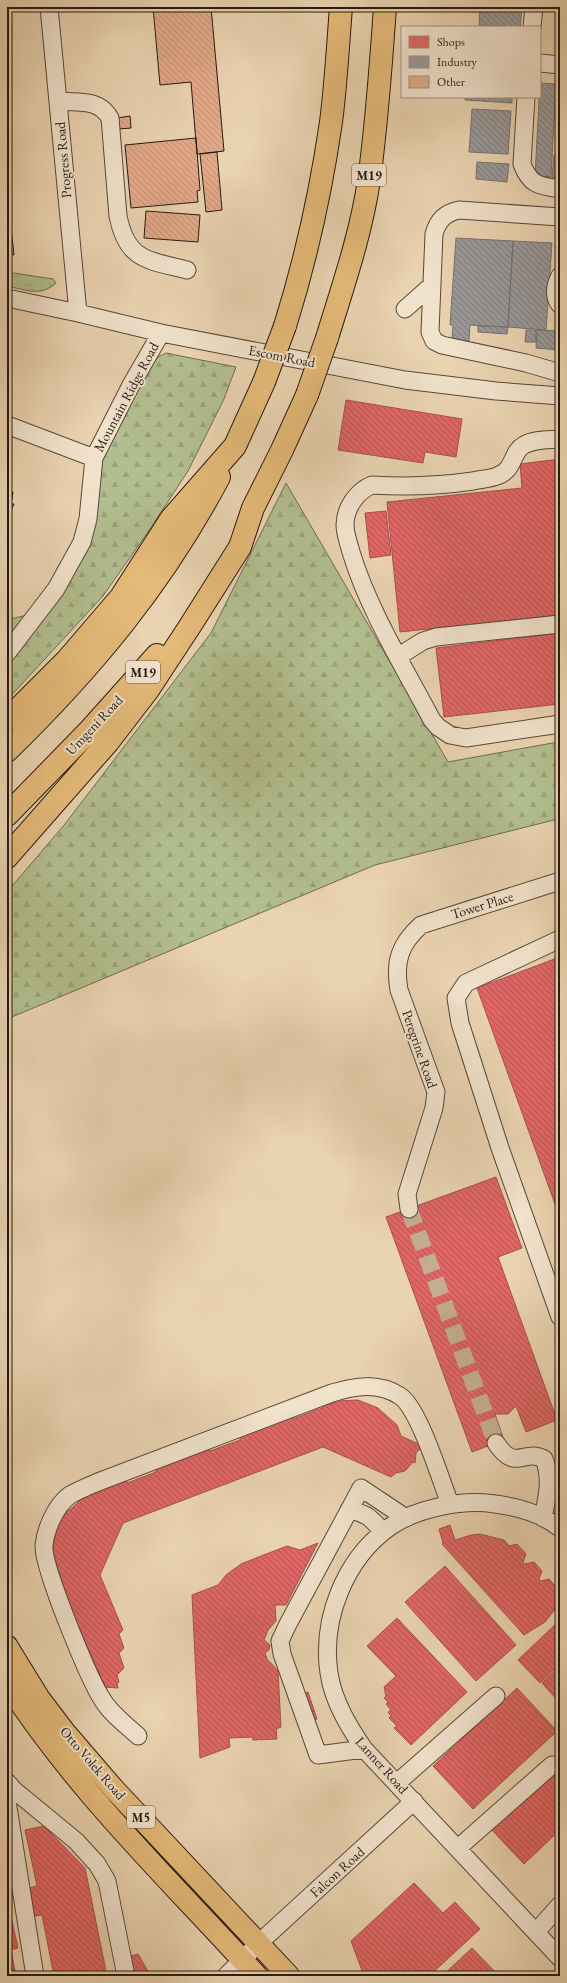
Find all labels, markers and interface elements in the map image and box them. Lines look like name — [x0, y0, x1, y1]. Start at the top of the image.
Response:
legend — [401, 26, 541, 98]
text: Shops — [437, 34, 465, 50]
text: Industry — [437, 54, 477, 70]
text: Other — [437, 74, 465, 90]
street label: Progress Road — [51, 120, 75, 199]
road number: M19 — [352, 164, 386, 186]
street label: Mountain Ridge Road — [89, 338, 163, 455]
street label: Escom Road — [247, 341, 318, 371]
road number: M19 — [126, 661, 160, 683]
street label: Umgeni Road — [62, 691, 127, 759]
street label: Tower Place — [449, 887, 516, 923]
street label: Peregrine Road — [398, 1007, 442, 1091]
street label: Otto Volek Road — [56, 1723, 130, 1804]
street label: Lanner Road — [352, 1733, 413, 1798]
road number: M5 — [127, 1806, 155, 1828]
street label: Falcon Road — [306, 1842, 369, 1901]

